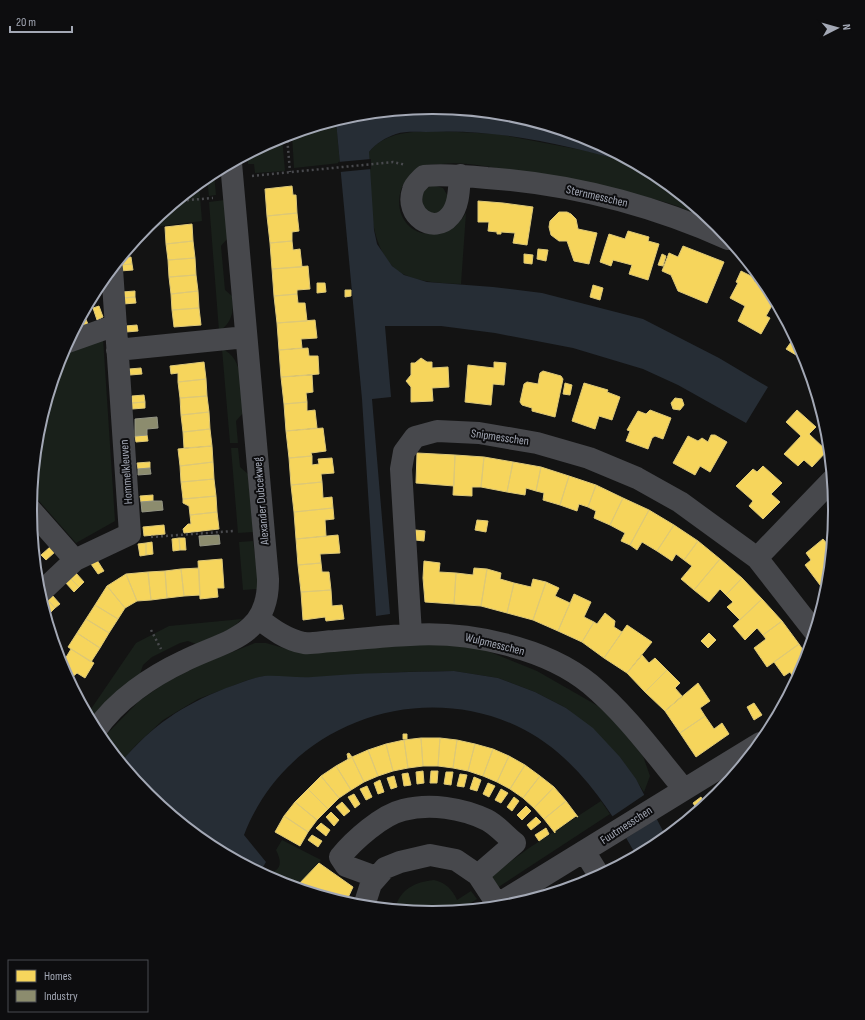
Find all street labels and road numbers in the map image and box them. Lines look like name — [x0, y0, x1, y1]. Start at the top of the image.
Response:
street label: Sternmesschen — [565, 182, 629, 211]
street label: Snipmesschen — [470, 426, 530, 449]
street label: Hommelkleuven — [117, 439, 136, 505]
street label: Alexander Dubcekweg — [250, 456, 273, 546]
street label: Wulpmesschen — [464, 630, 526, 659]
street label: Fuutmesschen — [597, 803, 655, 848]

